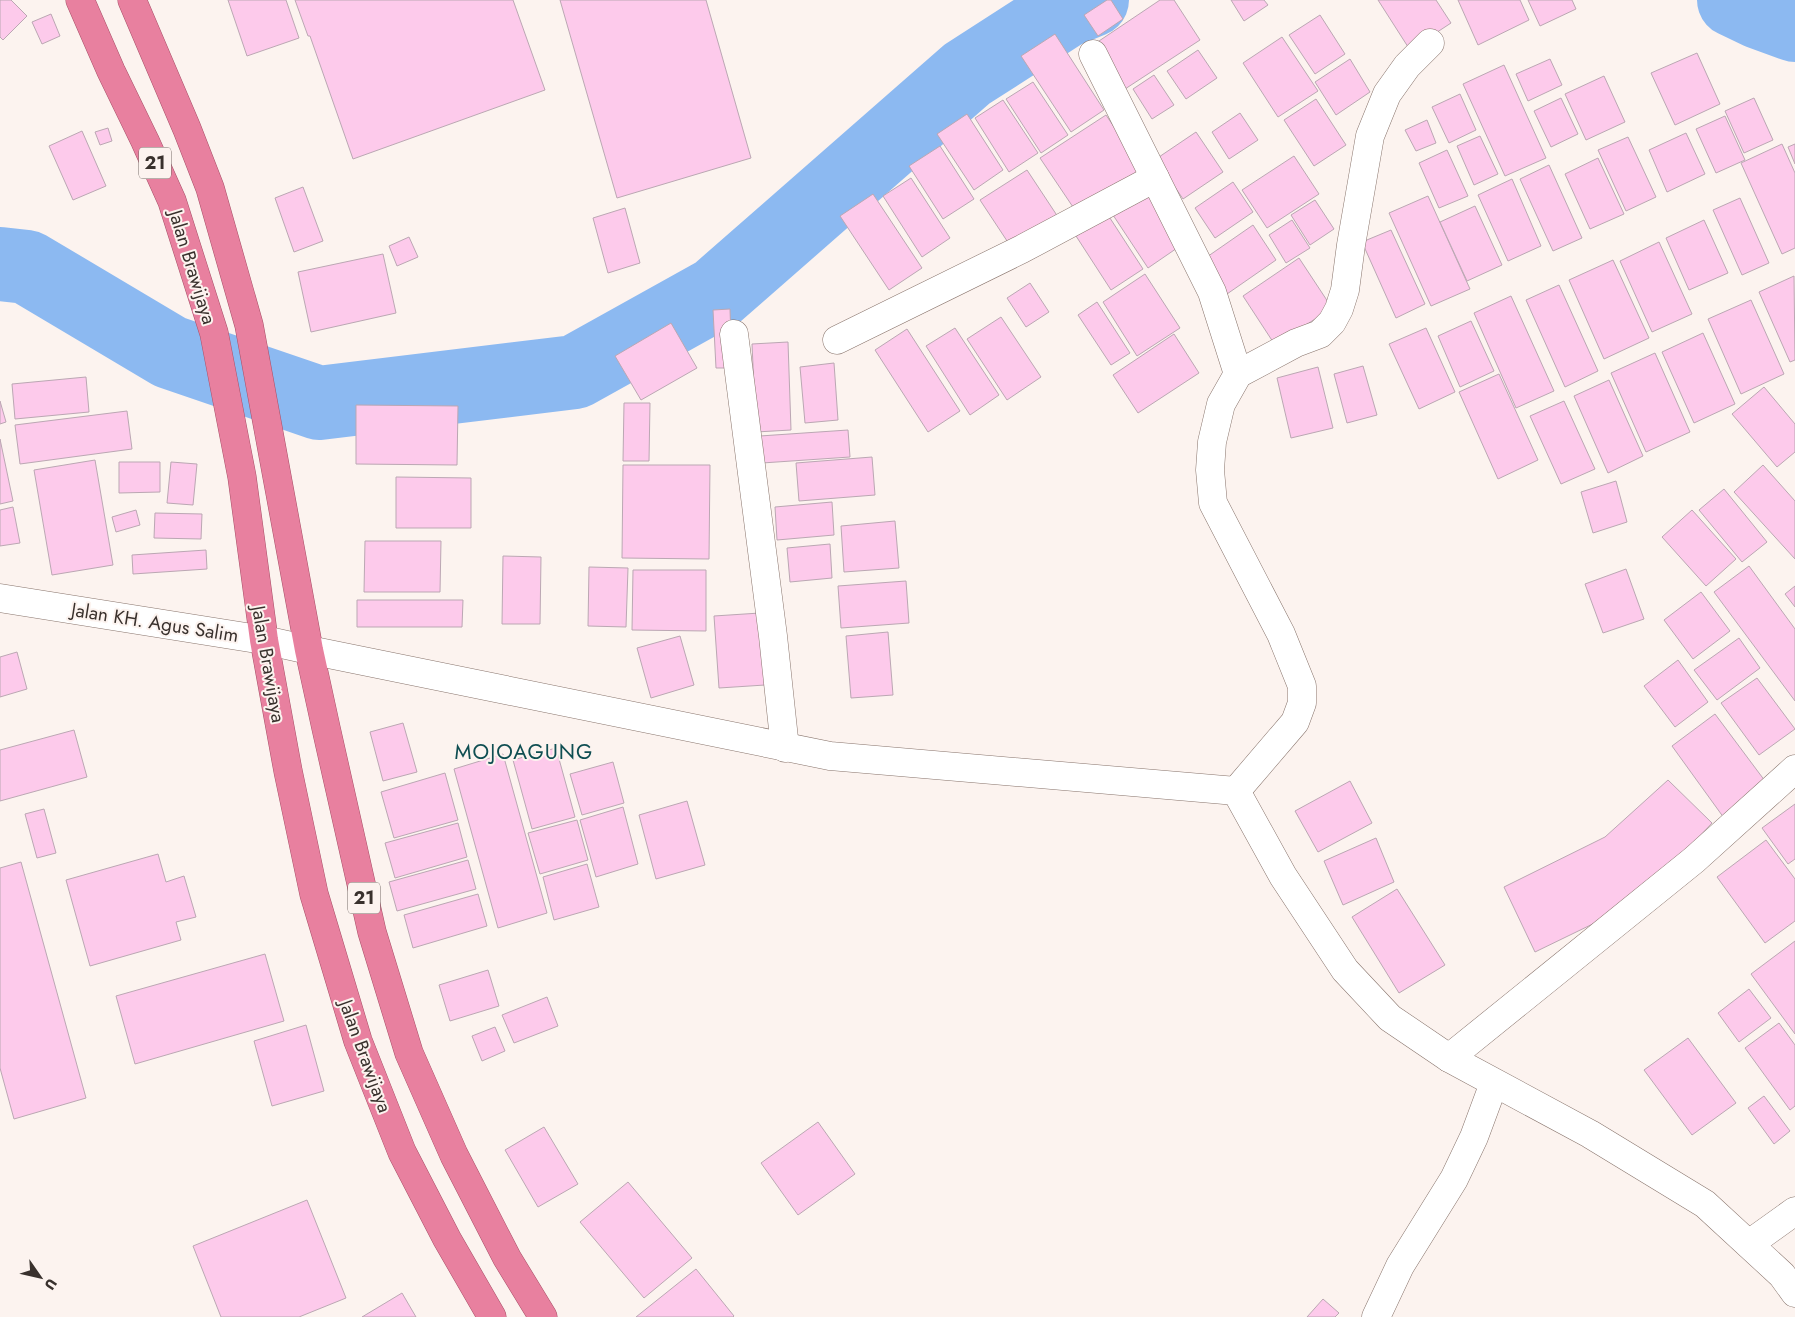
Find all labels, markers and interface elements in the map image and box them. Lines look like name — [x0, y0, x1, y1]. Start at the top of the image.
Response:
road number: 21 — [139, 148, 171, 178]
street label: Jalan Brawijaya — [161, 204, 223, 328]
street label: Jalan KH. Agus Salim — [66, 595, 240, 649]
street label: Jalan Brawijaya — [244, 601, 292, 725]
district label: MOJOAGUNG — [455, 737, 593, 767]
road number: 21 — [348, 882, 380, 914]
street label: Jalan Brawijaya — [332, 993, 398, 1116]
north arrow — [15, 1252, 65, 1302]
text: U — [40, 1275, 62, 1294]

